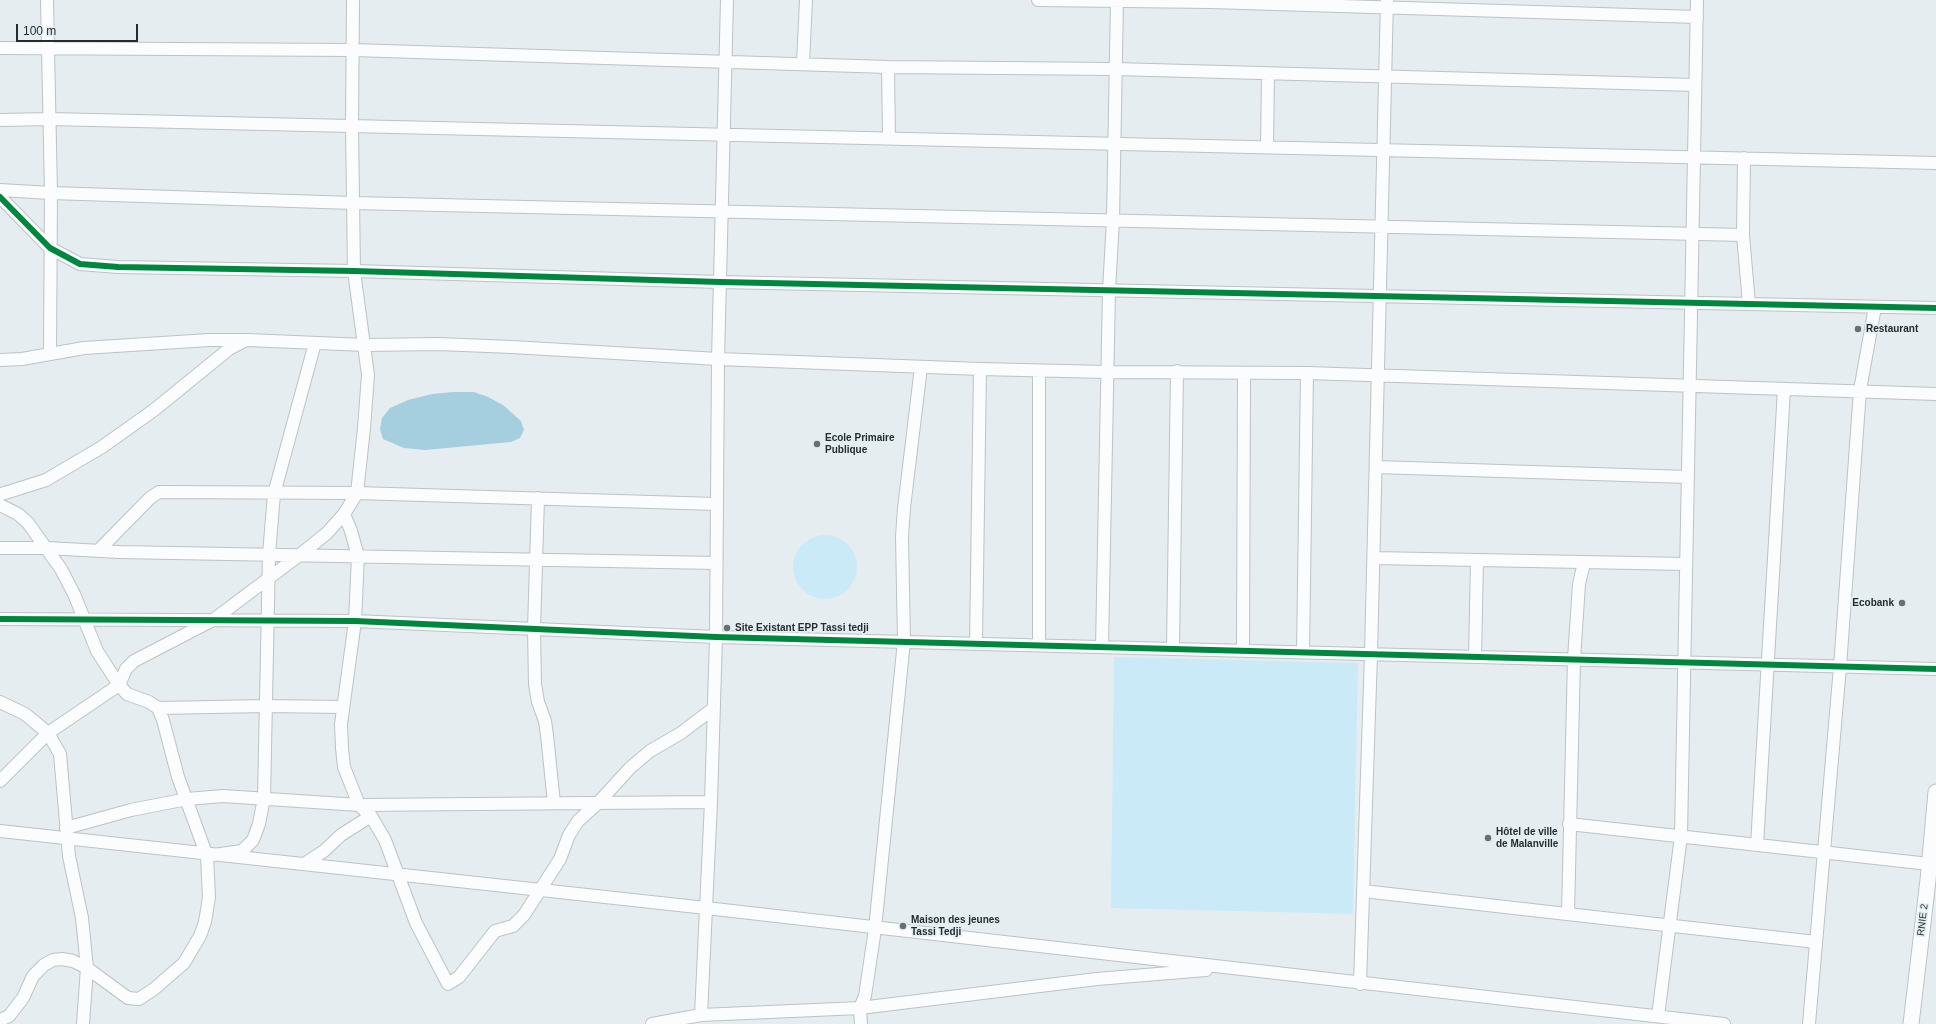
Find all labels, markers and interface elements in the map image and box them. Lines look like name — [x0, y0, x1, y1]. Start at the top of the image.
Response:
scale bar — [18, 16, 140, 42]
text: 100 m — [23, 24, 56, 38]
place label: Restaurant — [1866, 323, 1918, 335]
marker: Restaurant — [1853, 324, 1863, 334]
place label: Ecole Primaire Publique — [825, 432, 894, 456]
marker: Ecole Primaire Publique — [812, 439, 822, 449]
place label: Ecobank — [1852, 597, 1894, 609]
marker: Ecobank — [1897, 598, 1907, 608]
place label: Site Existant EPP Tassi tedji — [735, 622, 869, 634]
marker: Site Existant EPP Tassi tedji — [722, 623, 732, 633]
place label: Hôtel de ville de Malanville — [1496, 826, 1558, 850]
marker: Hôtel de ville de Malanville — [1483, 833, 1493, 843]
street label: RNIE 2 — [1915, 903, 1931, 937]
place label: Maison des jeunes Tassi Tedji — [911, 914, 1000, 938]
marker: Maison des jeunes Tassi Tedji — [898, 921, 908, 931]

